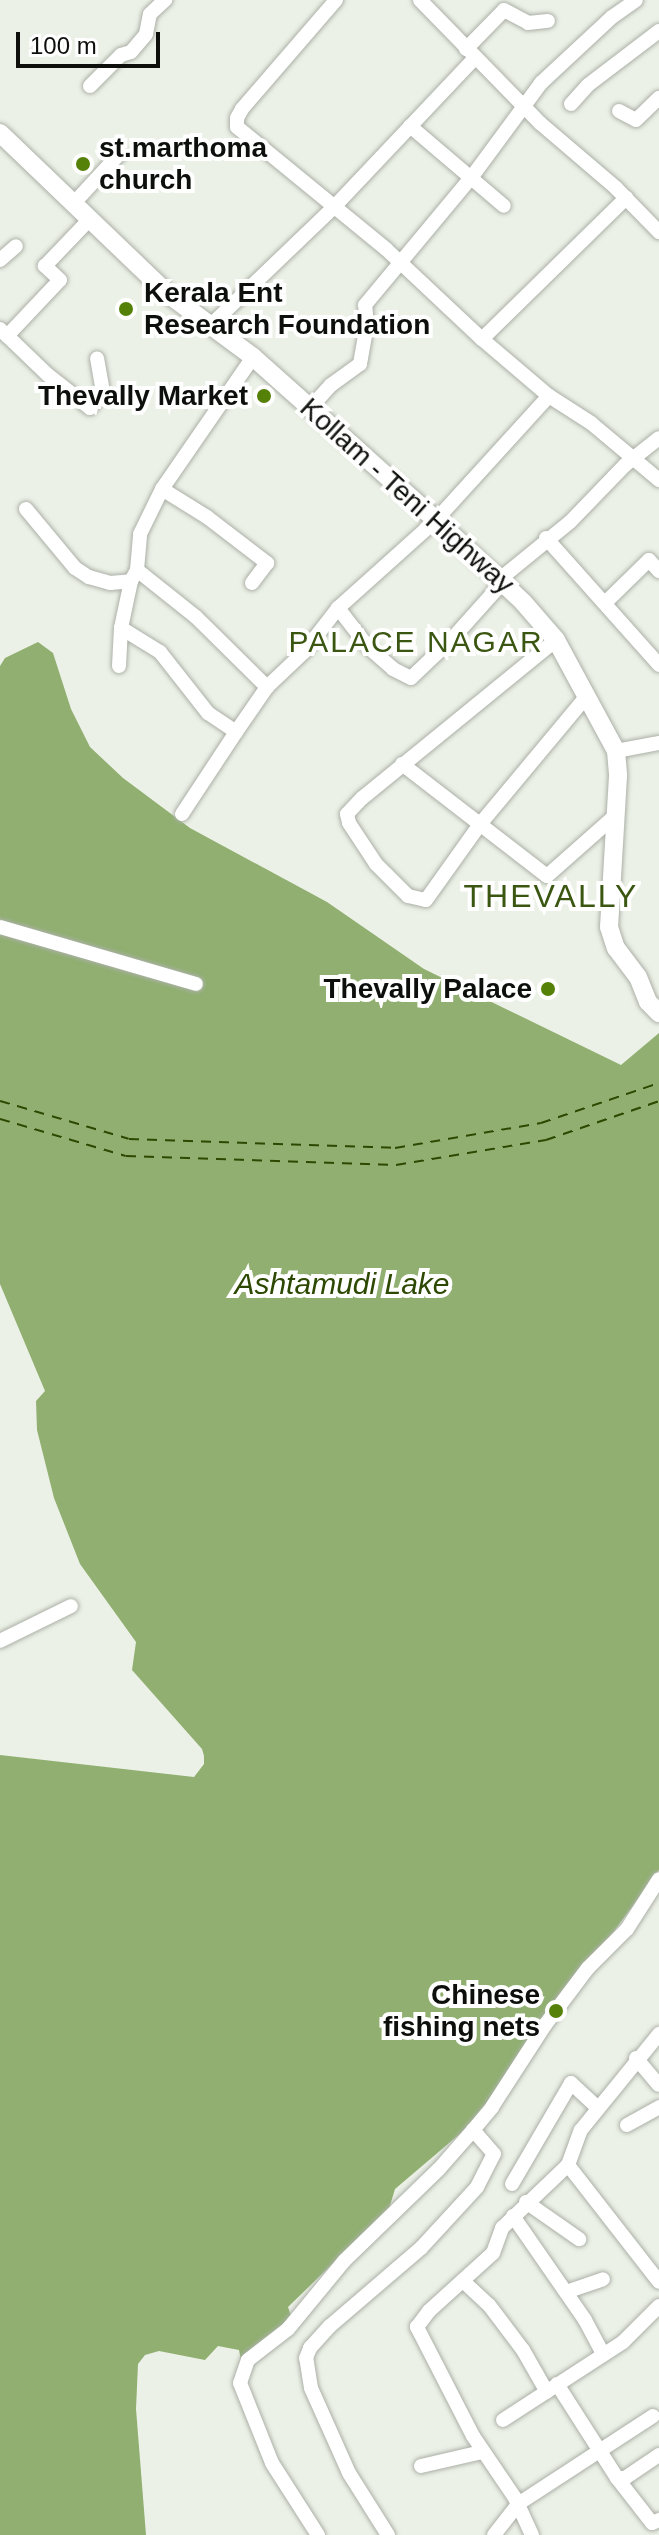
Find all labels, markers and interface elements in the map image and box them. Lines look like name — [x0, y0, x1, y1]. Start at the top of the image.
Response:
scale bar — [20, 16, 164, 66]
text: 100 m — [30, 32, 97, 59]
place label: st.marthoma church — [99, 131, 267, 197]
marker: st.marthoma church — [74, 155, 92, 173]
place label: Kerala Ent Research Foundation — [144, 276, 430, 342]
marker: Kerala Ent Research Foundation — [115, 298, 137, 320]
place label: Thevally Market — [38, 379, 248, 413]
marker: Thevally Market — [255, 387, 273, 405]
street label: Kollam - Teni Highway — [293, 391, 521, 601]
district label: PALACE NAGAR — [288, 624, 544, 660]
district label: THEVALLY — [464, 877, 638, 915]
place label: Thevally Palace — [323, 972, 532, 1006]
marker: Thevally Palace — [539, 980, 557, 998]
water label: Ashtamudi Lake — [234, 1266, 450, 1302]
place label: Chinese fishing nets — [383, 1978, 540, 2044]
marker: Chinese fishing nets — [547, 2002, 565, 2020]

